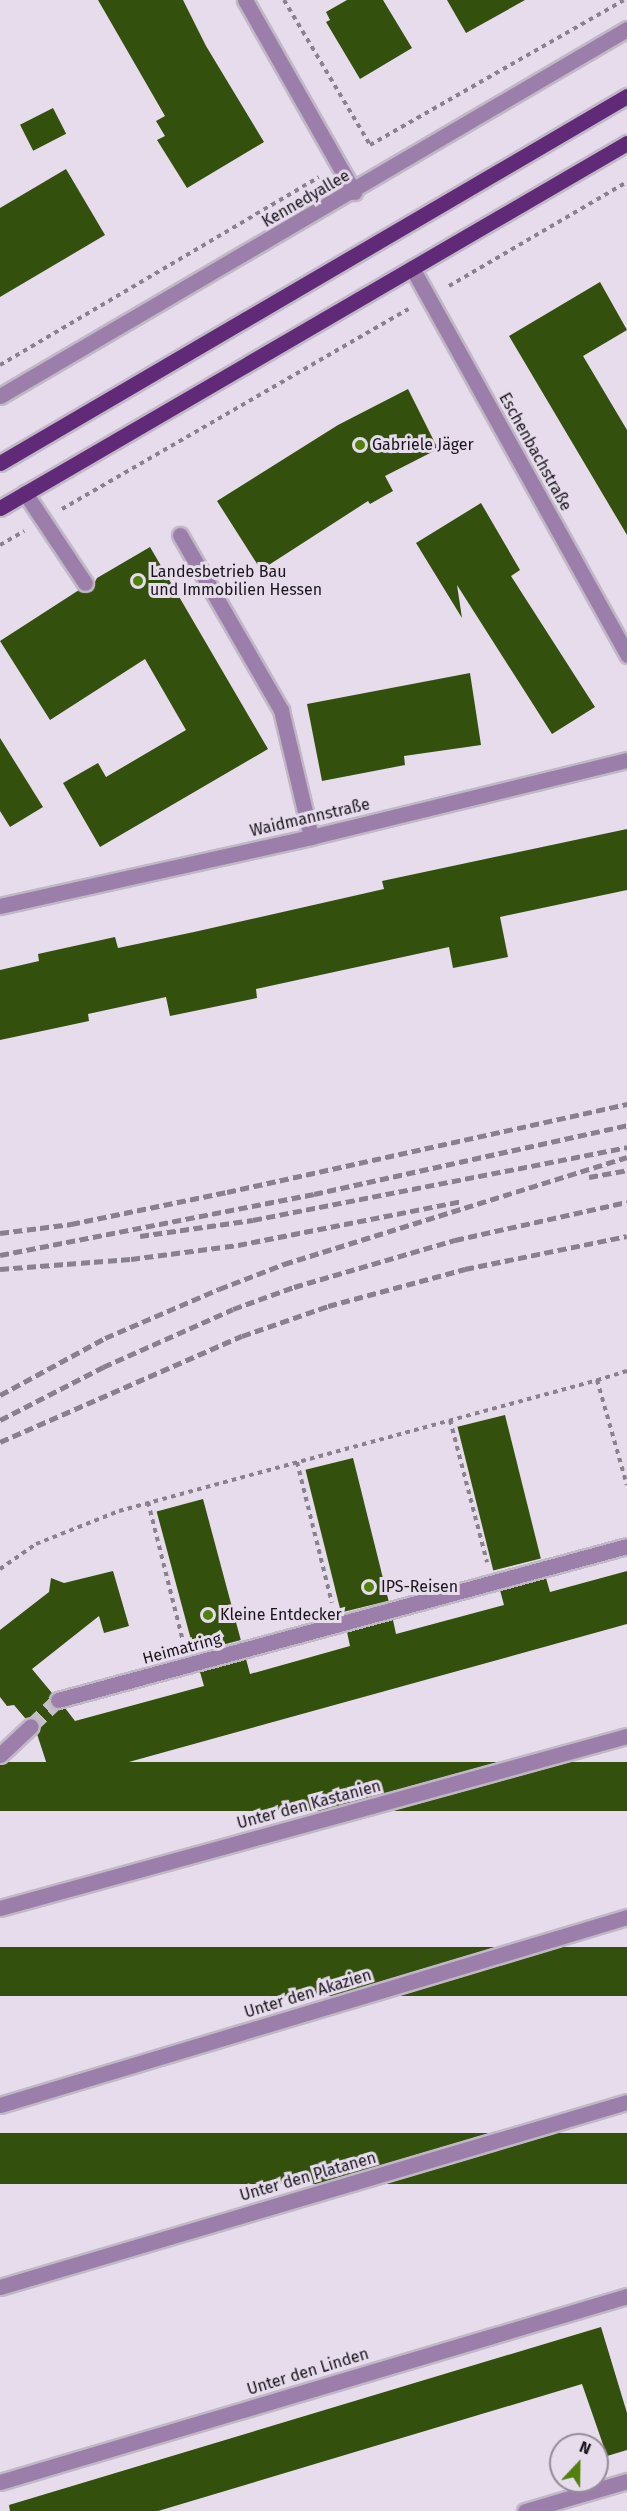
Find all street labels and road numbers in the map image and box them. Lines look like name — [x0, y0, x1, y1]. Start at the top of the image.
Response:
street label: Kennedyallee — [259, 166, 353, 232]
street label: Eschenbachstraße — [495, 390, 575, 514]
street label: Waidmannstraße — [248, 795, 372, 841]
street label: Heimatring — [141, 1629, 223, 1669]
street label: Unter den Kastanien — [235, 1777, 383, 1833]
street label: Unter den Akazien — [242, 1966, 374, 2022]
street label: Unter den Platanen — [238, 2148, 378, 2206]
street label: Unter den Linden — [245, 2344, 371, 2400]

